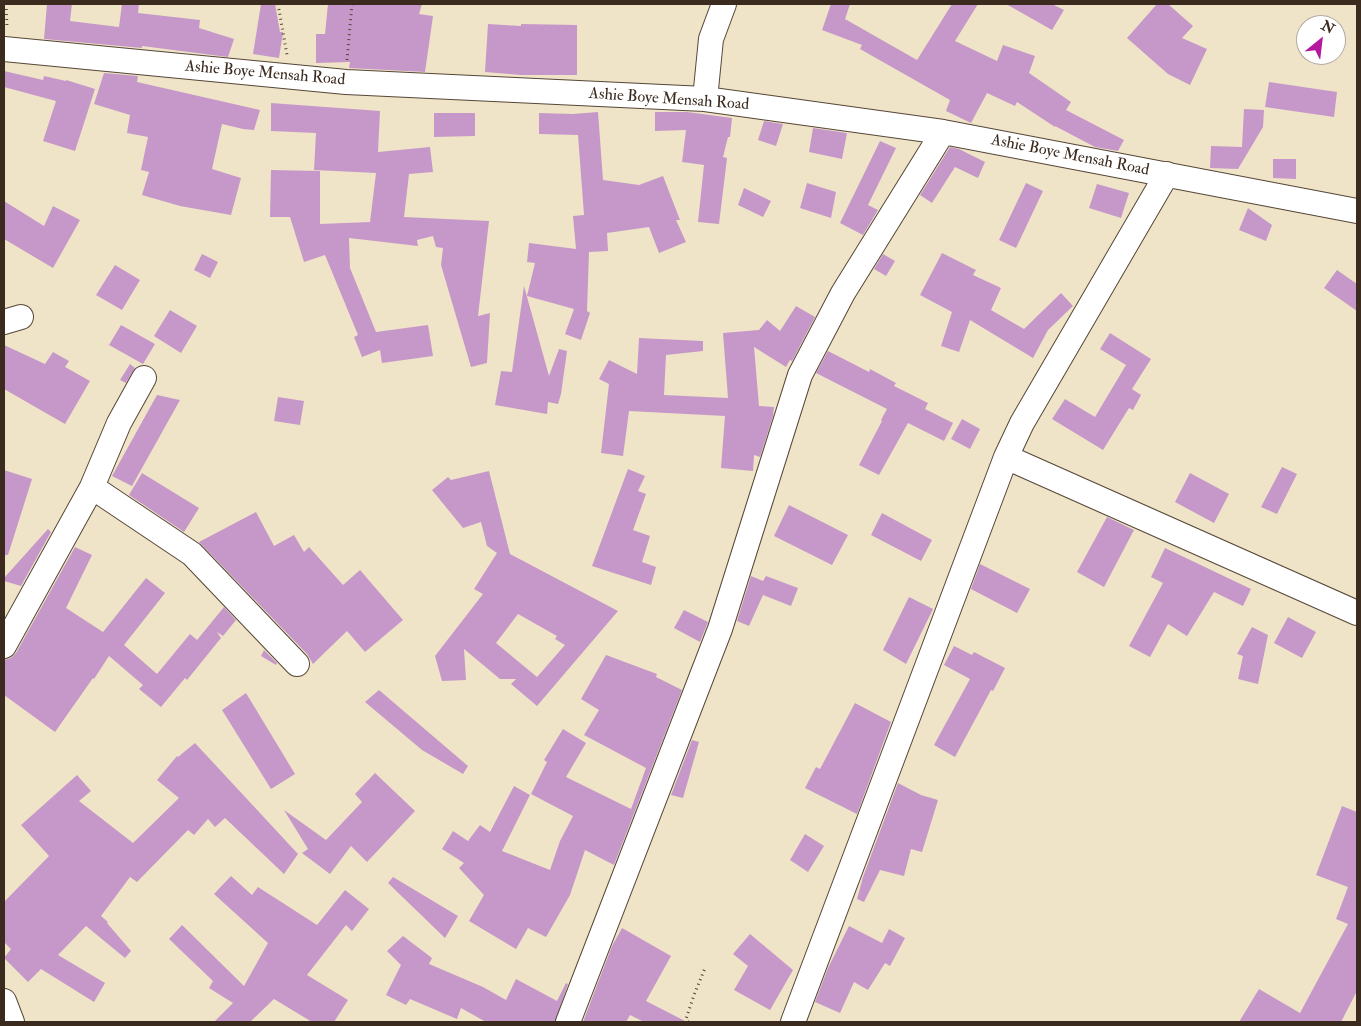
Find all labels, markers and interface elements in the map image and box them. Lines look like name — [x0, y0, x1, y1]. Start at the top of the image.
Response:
north arrow — [1296, 15, 1346, 65]
text: N — [1318, 17, 1338, 38]
street label: Ashie Boye Mensah Road — [184, 57, 346, 91]
street label: Ashie Boye Mensah Road — [588, 85, 750, 115]
street label: Ashie Boye Mensah Road — [989, 131, 1151, 181]

